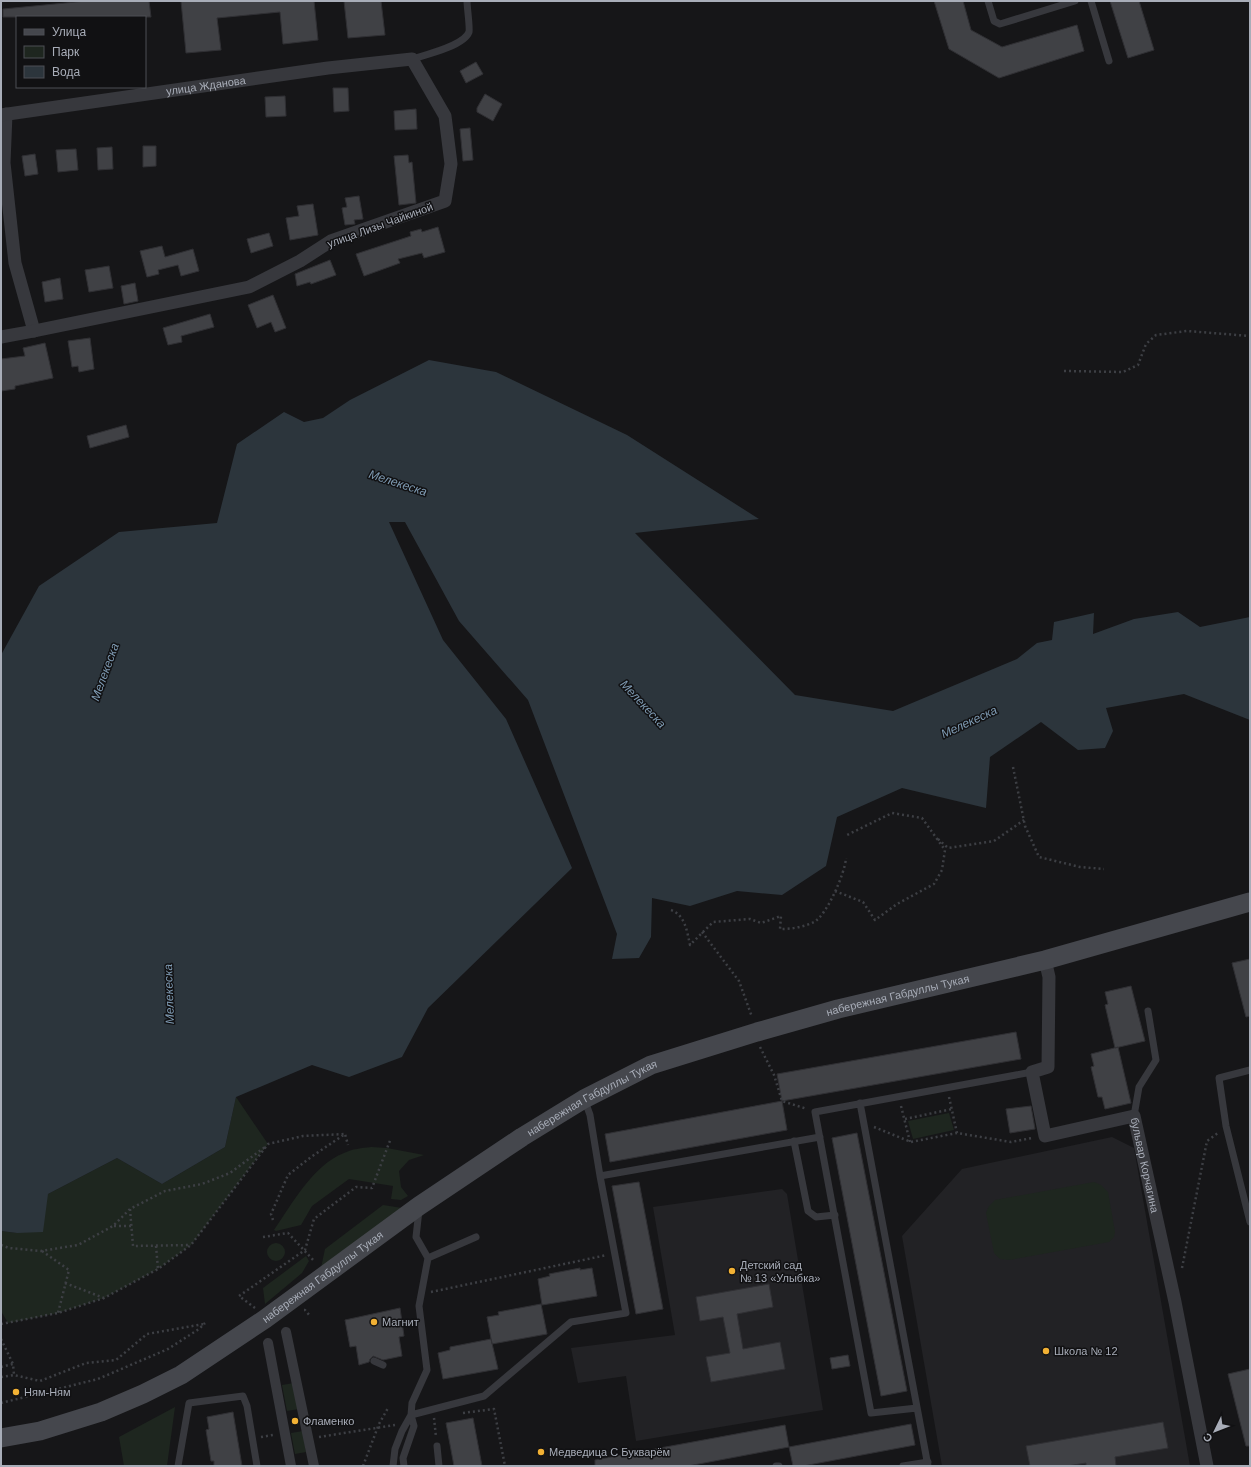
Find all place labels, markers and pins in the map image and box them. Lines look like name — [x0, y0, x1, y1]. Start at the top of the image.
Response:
place label: Детский сад № 13 «Улыбка» — [740, 1259, 820, 1284]
marker: Детский сад № 13 «Улыбка» — [727, 1266, 737, 1276]
place label: Магнит — [382, 1316, 419, 1328]
marker: Магнит — [369, 1317, 379, 1327]
place label: Школа № 12 — [1054, 1345, 1118, 1357]
marker: Школа № 12 — [1041, 1346, 1051, 1356]
place label: Ням-Ням — [24, 1386, 71, 1398]
marker: Ням-Ням — [11, 1387, 21, 1397]
place label: Фламенко — [303, 1415, 354, 1427]
marker: Фламенко — [290, 1416, 300, 1426]
place label: Медведица С Букварём — [549, 1446, 670, 1458]
marker: Медведица С Букварём — [536, 1447, 546, 1457]

